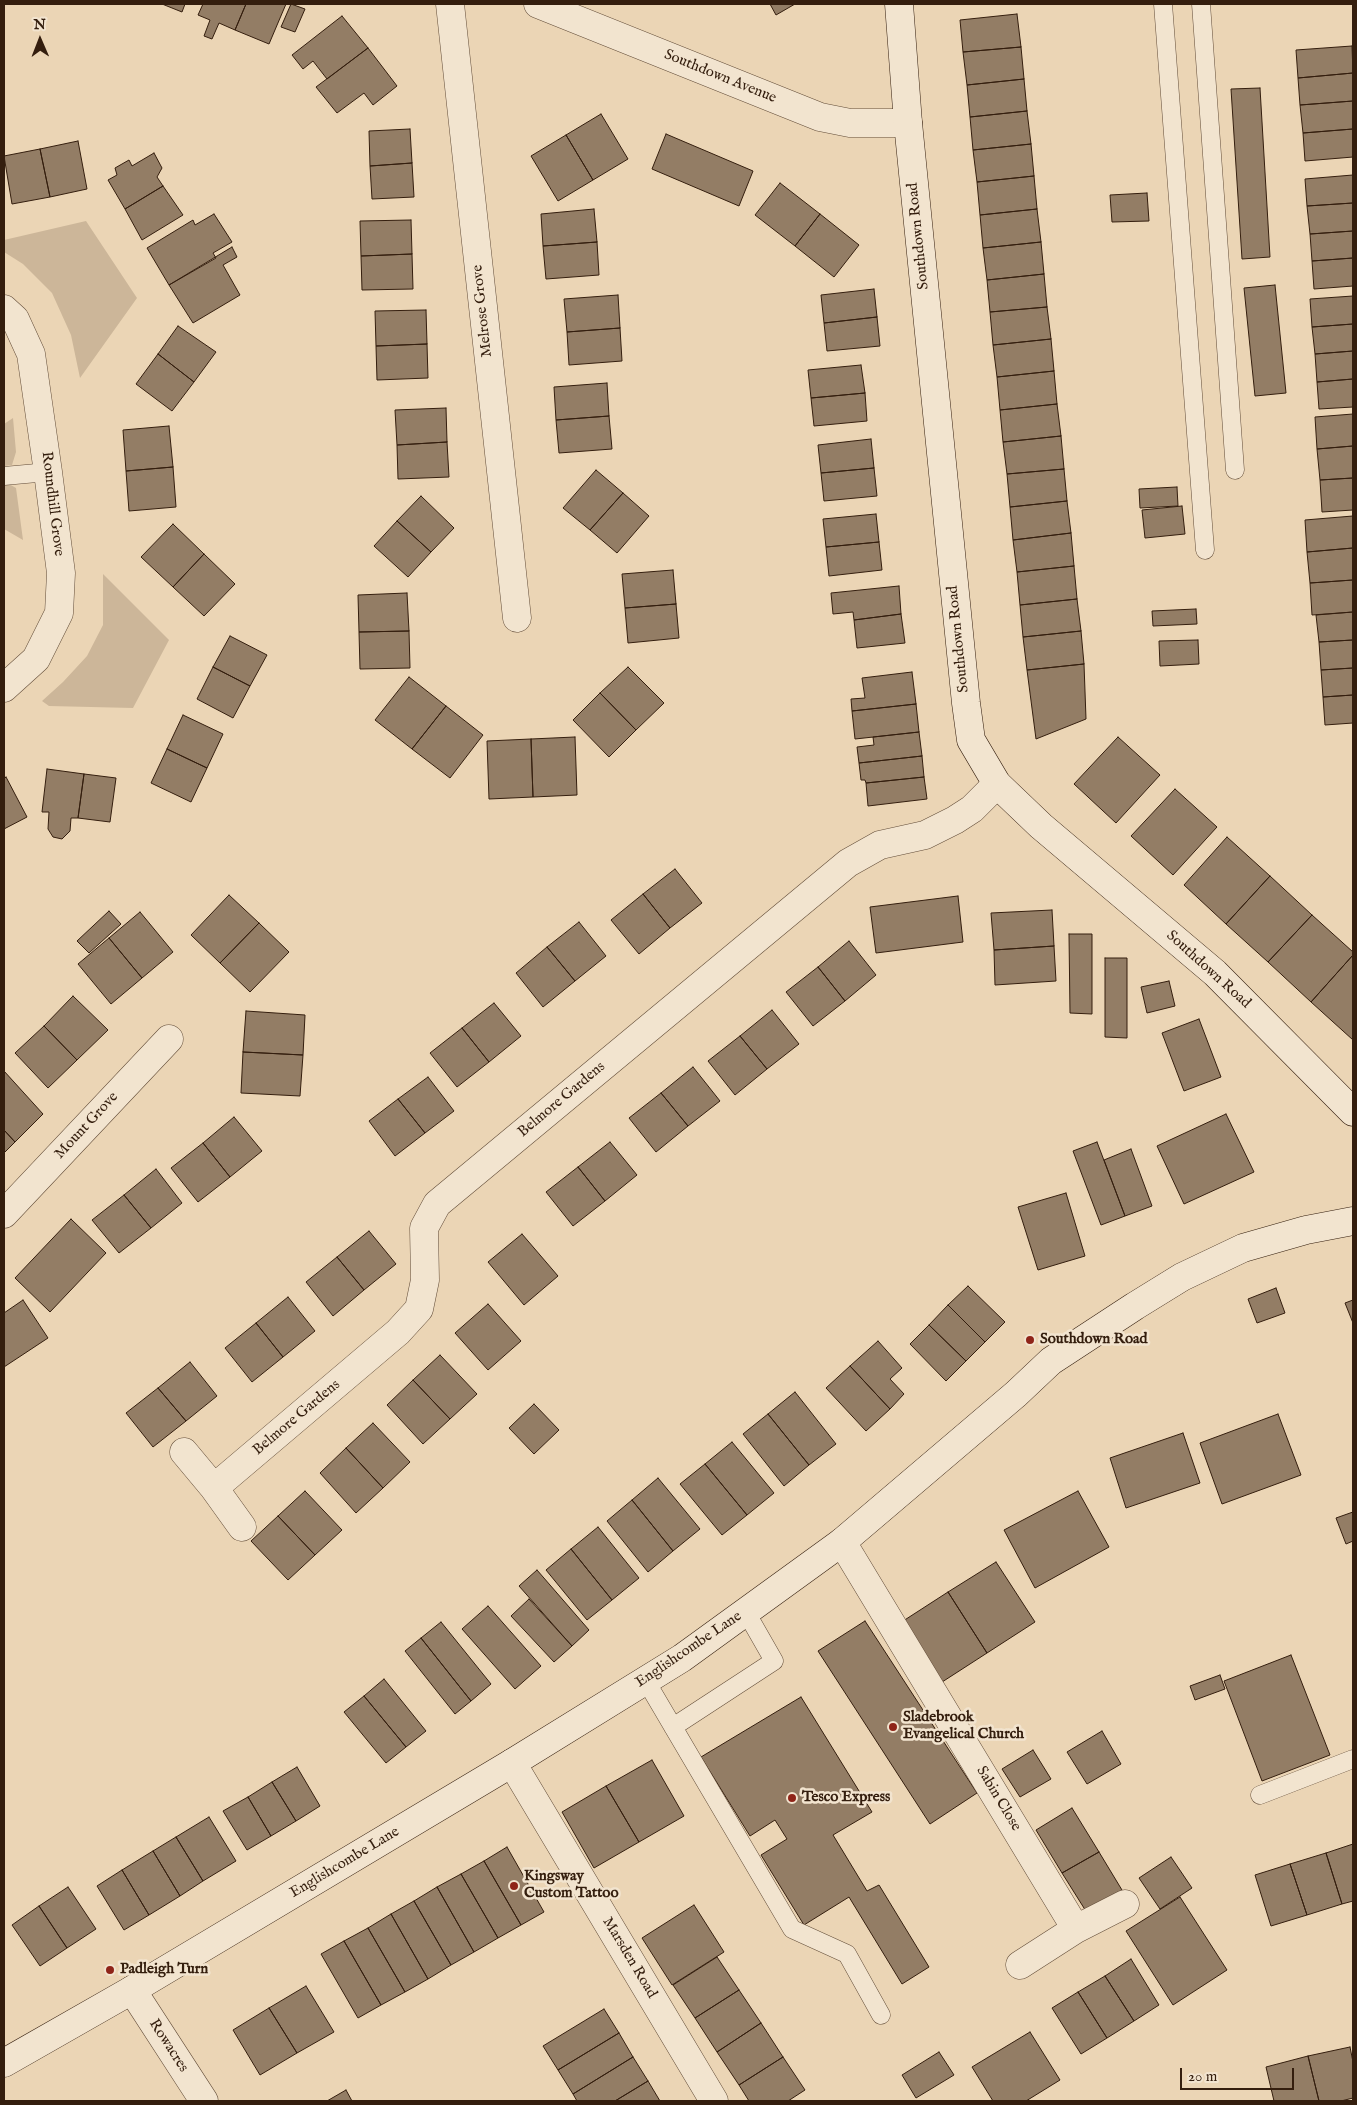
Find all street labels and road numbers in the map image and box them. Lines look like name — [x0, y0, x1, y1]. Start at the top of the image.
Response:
street label: Southdown Avenue — [661, 46, 779, 108]
street label: Southdown Road — [904, 182, 934, 290]
street label: Melrose Grove — [469, 264, 497, 358]
street label: Roundhill Grove — [37, 451, 67, 557]
street label: Southdown Road — [944, 585, 974, 693]
street label: Southdown Road — [1162, 927, 1254, 1013]
street label: Belmore Gardens — [515, 1058, 609, 1142]
street label: Mount Grove — [51, 1089, 123, 1163]
street label: Belmore Gardens — [250, 1376, 344, 1460]
street label: Englishcombe Lane — [633, 1608, 745, 1692]
street label: Sabin Close — [972, 1763, 1024, 1835]
street label: Englishcombe Lane — [287, 1823, 403, 1903]
street label: Marsden Road — [598, 1914, 660, 2002]
street label: Rowacres — [144, 2016, 192, 2076]

